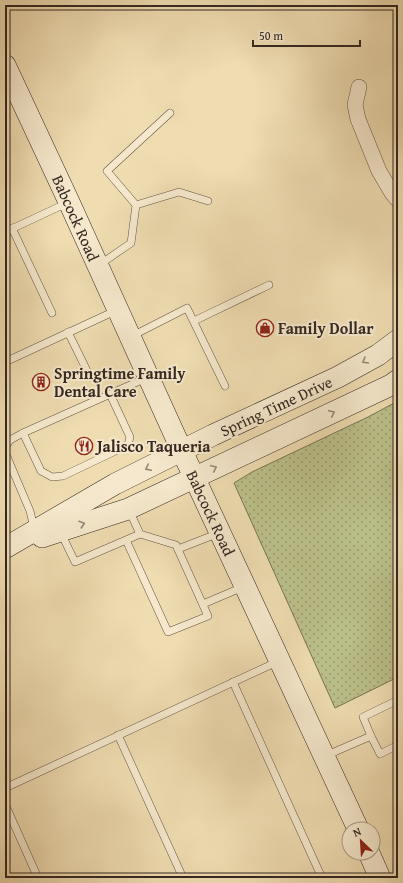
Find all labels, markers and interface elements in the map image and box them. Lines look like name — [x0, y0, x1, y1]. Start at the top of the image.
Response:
scale bar — [253, 22, 360, 48]
text: 50 m — [259, 27, 283, 44]
street label: Babcock Road — [46, 171, 106, 265]
place label: Family Dollar — [278, 316, 374, 340]
shop icon: Family Dollar — [255, 318, 275, 338]
one-way arrow — [362, 357, 370, 364]
place label: Springtime Family Dental Care — [54, 361, 186, 403]
street label: Spring Time Drive — [216, 369, 336, 443]
building icon: Springtime Family Dental Care — [31, 372, 51, 392]
one-way arrow — [328, 410, 336, 418]
place label: Jalisco Taqueria — [94, 434, 211, 458]
restaurant icon: Jalisco Taqueria — [74, 436, 94, 456]
one-way arrow — [145, 463, 153, 471]
one-way arrow — [210, 465, 218, 473]
street label: Babcock Road — [181, 466, 242, 560]
one-way arrow — [78, 520, 85, 528]
north arrow — [341, 821, 381, 861]
text: N — [350, 823, 364, 841]

